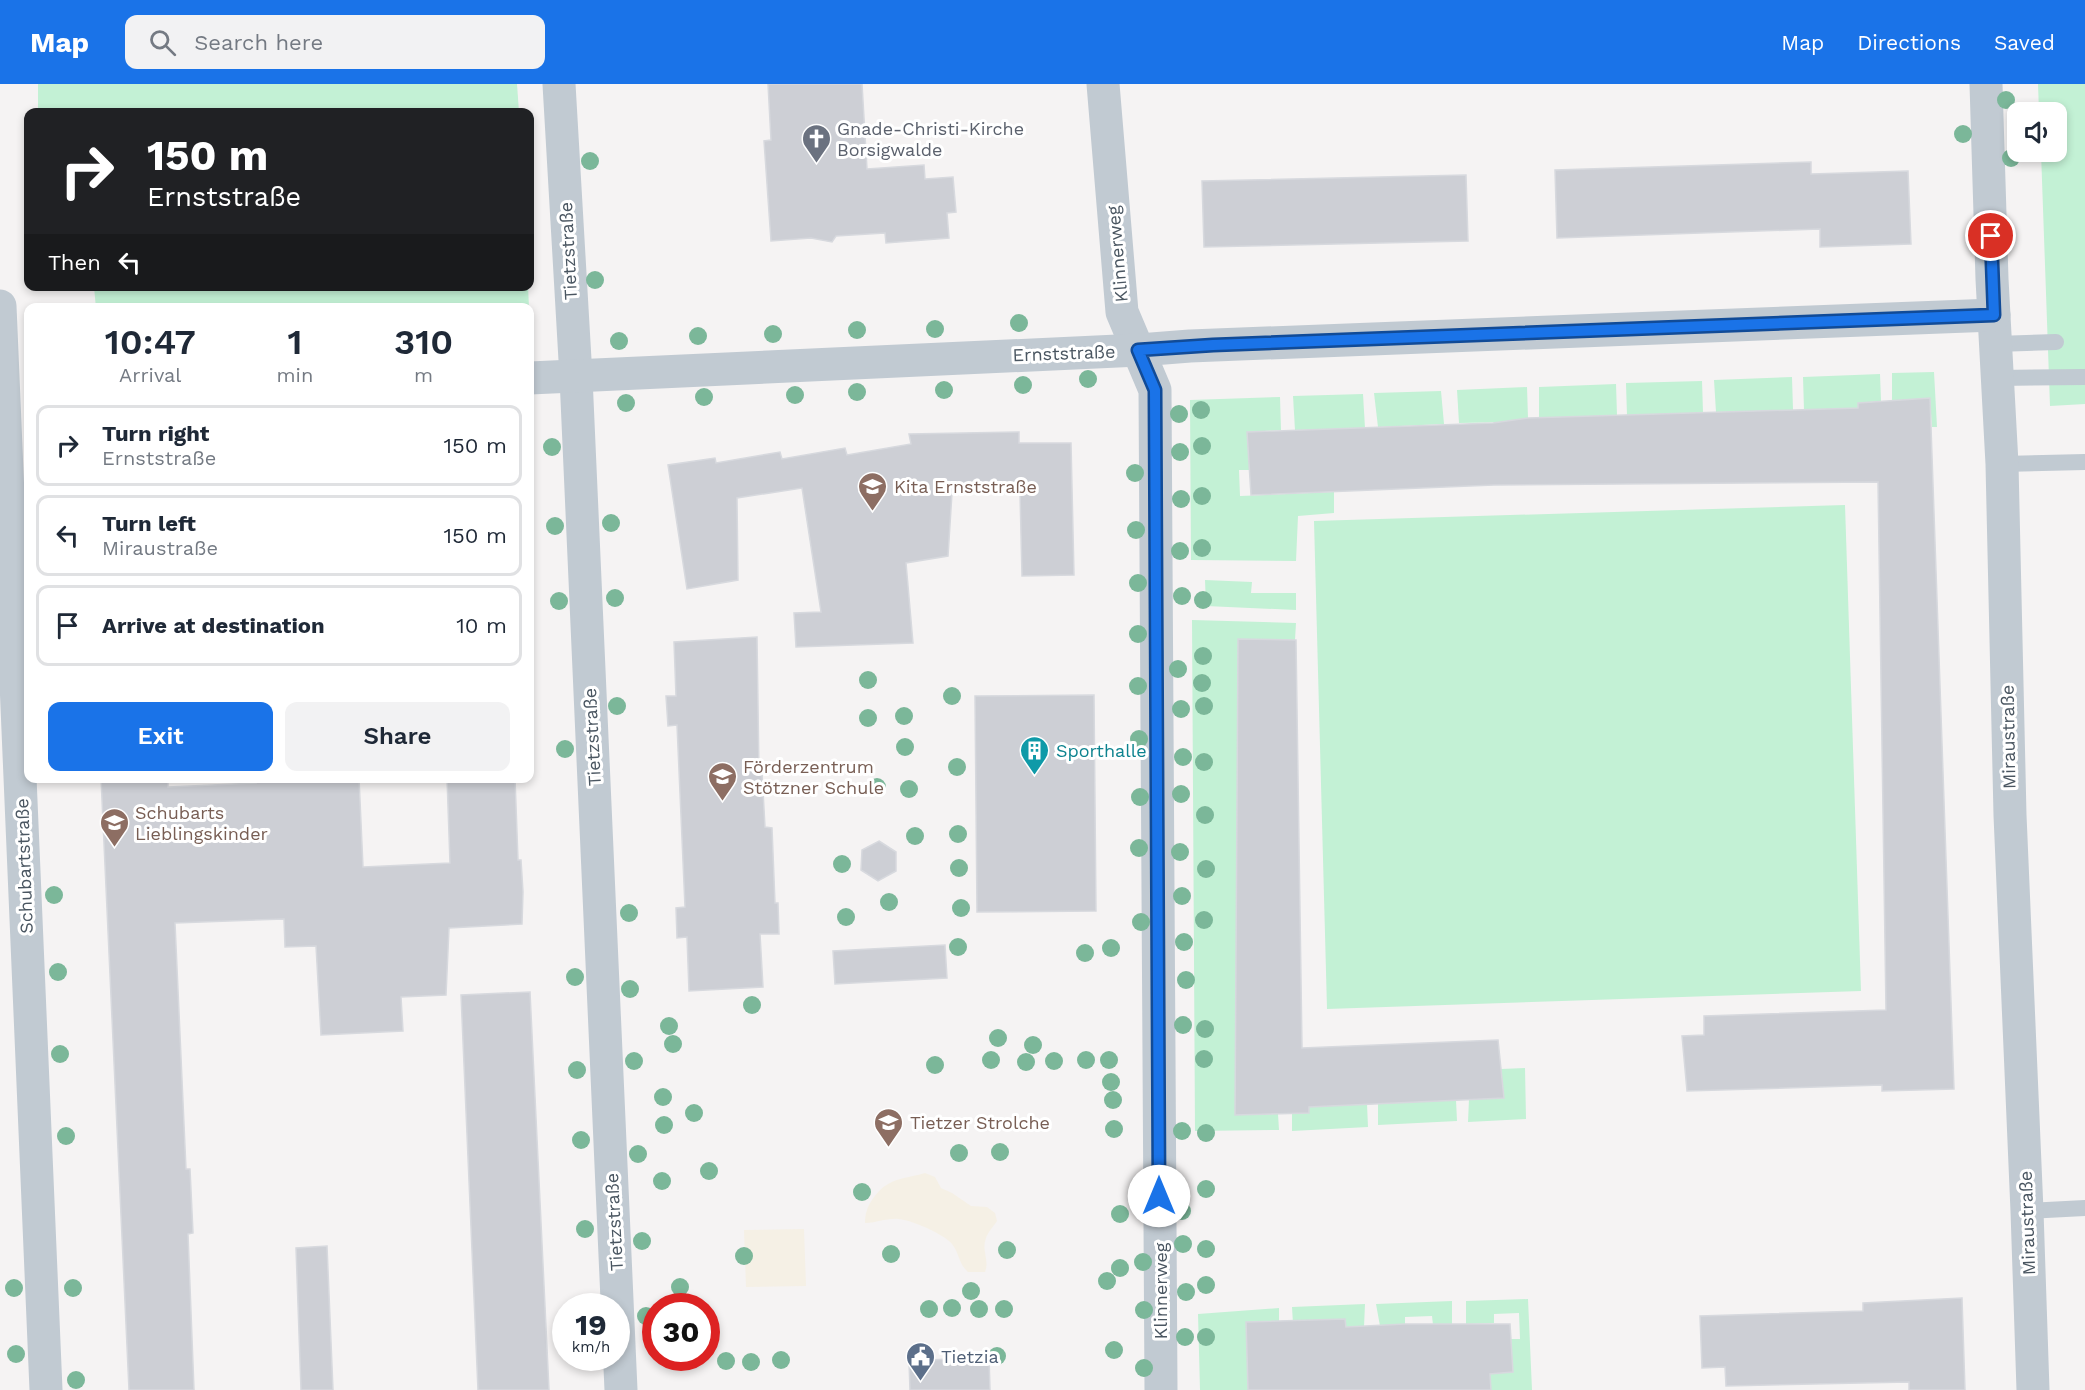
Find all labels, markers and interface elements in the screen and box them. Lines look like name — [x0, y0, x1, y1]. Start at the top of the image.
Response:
search box — [125, 15, 545, 69]
text: Map — [30, 26, 89, 59]
icon: search — [146, 26, 179, 59]
text: Search here — [194, 30, 323, 55]
text: Map — [1781, 30, 1824, 55]
text: Directions — [1857, 30, 1961, 55]
text: Saved — [1994, 30, 2055, 55]
map controls — [2007, 102, 2067, 162]
button: sound — [2007, 102, 2067, 162]
place label: Gnade-Christi-Kirche Borsigwalde — [837, 118, 1024, 160]
church icon: Gnade-Christi-Kirche Borsigwalde — [800, 122, 832, 164]
text: 150 m — [147, 131, 268, 180]
icon: right — [48, 132, 126, 210]
text: Ernststraße — [147, 181, 301, 213]
street label: Tietzstraße — [555, 201, 581, 301]
street label: Klinnerweg — [1102, 204, 1132, 303]
pin — [1965, 210, 2016, 261]
icon: arrive — [1974, 219, 2007, 252]
icon: left — [113, 246, 146, 279]
text: Then — [48, 250, 101, 275]
text: 10:47 — [105, 321, 196, 363]
text: 1 — [287, 321, 302, 363]
text: 310 — [394, 321, 453, 363]
street label: Ernststraße — [1012, 341, 1116, 365]
text: Arrival — [119, 363, 181, 387]
text: min — [277, 363, 313, 387]
text: m — [414, 363, 433, 387]
text: Turn right — [102, 421, 209, 446]
icon: right — [51, 429, 84, 462]
text: 150 m — [443, 433, 507, 458]
text: Ernststraße — [102, 446, 216, 470]
school or university icon: Kita Ernststraße — [857, 470, 889, 512]
place label: Kita Ernststraße — [894, 476, 1037, 497]
text: Turn left — [102, 511, 196, 536]
icon: left — [51, 519, 84, 552]
text: 150 m — [443, 523, 507, 548]
text: Miraustraße — [102, 536, 218, 560]
icon: arrive — [51, 609, 84, 642]
text: Arrive at destination — [102, 613, 325, 638]
text: 10 m — [456, 613, 507, 638]
street label: Miraustraße — [1997, 685, 2019, 789]
street label: Tietzstraße — [579, 687, 605, 787]
button: Exit — [48, 702, 273, 771]
button: Share — [285, 702, 510, 771]
building icon: Sporthalle — [1019, 734, 1051, 776]
place label: Sporthalle — [1056, 740, 1147, 761]
place label: Förderzentrum Stötzner Schule — [743, 756, 884, 798]
school or university icon: Förderzentrum Stötzner Schule — [706, 760, 738, 802]
street label: Schubartstraße — [11, 798, 37, 934]
place label: Schubarts Lieblingskinder — [135, 802, 268, 844]
school or university icon: Schubarts Lieblingskinder — [98, 806, 130, 848]
school or university icon: Tietzer Strolche — [873, 1106, 905, 1148]
place label: Tietzer Strolche — [910, 1112, 1050, 1133]
position arrow — [1127, 1164, 1191, 1228]
street label: Miraustraße — [2015, 1170, 2039, 1276]
street label: Tietzstraße — [601, 1172, 627, 1272]
street label: Klinnerweg — [1150, 1242, 1171, 1339]
speed limit sign: 30 — [642, 1293, 720, 1371]
text: 19 — [575, 1307, 607, 1342]
text: km/h — [572, 1338, 610, 1356]
public building icon: Tietzia — [904, 1340, 936, 1382]
place label: Tietzia — [941, 1346, 999, 1367]

